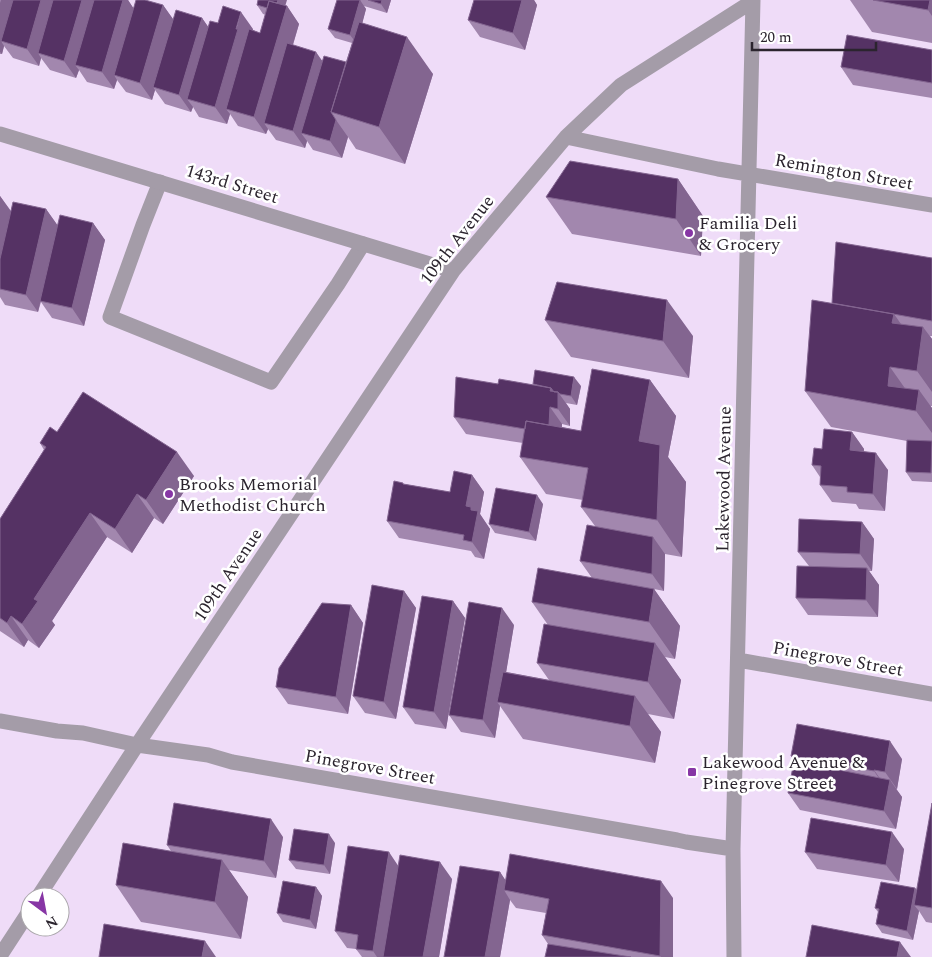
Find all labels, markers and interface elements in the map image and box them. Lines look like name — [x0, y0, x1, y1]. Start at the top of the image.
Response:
scale bar — [752, 20, 876, 52]
text: 20 m — [760, 26, 792, 49]
street label: Remington Street — [773, 147, 915, 197]
street label: 143rd Street — [182, 157, 282, 211]
street label: 109th Avenue — [413, 189, 501, 291]
place label: Familia Deli & Grocery — [699, 210, 797, 258]
marker: Familia Deli & Grocery — [683, 227, 695, 239]
street label: Lakewood Avenue — [709, 406, 739, 552]
place label: Brooks Memorial Methodist Church — [179, 471, 326, 519]
marker: Brooks Memorial Methodist Church — [163, 488, 175, 500]
street label: 109th Avenue — [187, 523, 269, 627]
street label: Pinegrove Street — [771, 634, 905, 684]
street label: Pinegrove Street — [303, 742, 437, 792]
place label: Lakewood Avenue & Pinegrove Street — [702, 749, 865, 797]
marker: Lakewood Avenue & Pinegrove Street — [686, 766, 698, 778]
north arrow — [20, 887, 70, 937]
text: N — [41, 911, 62, 935]

